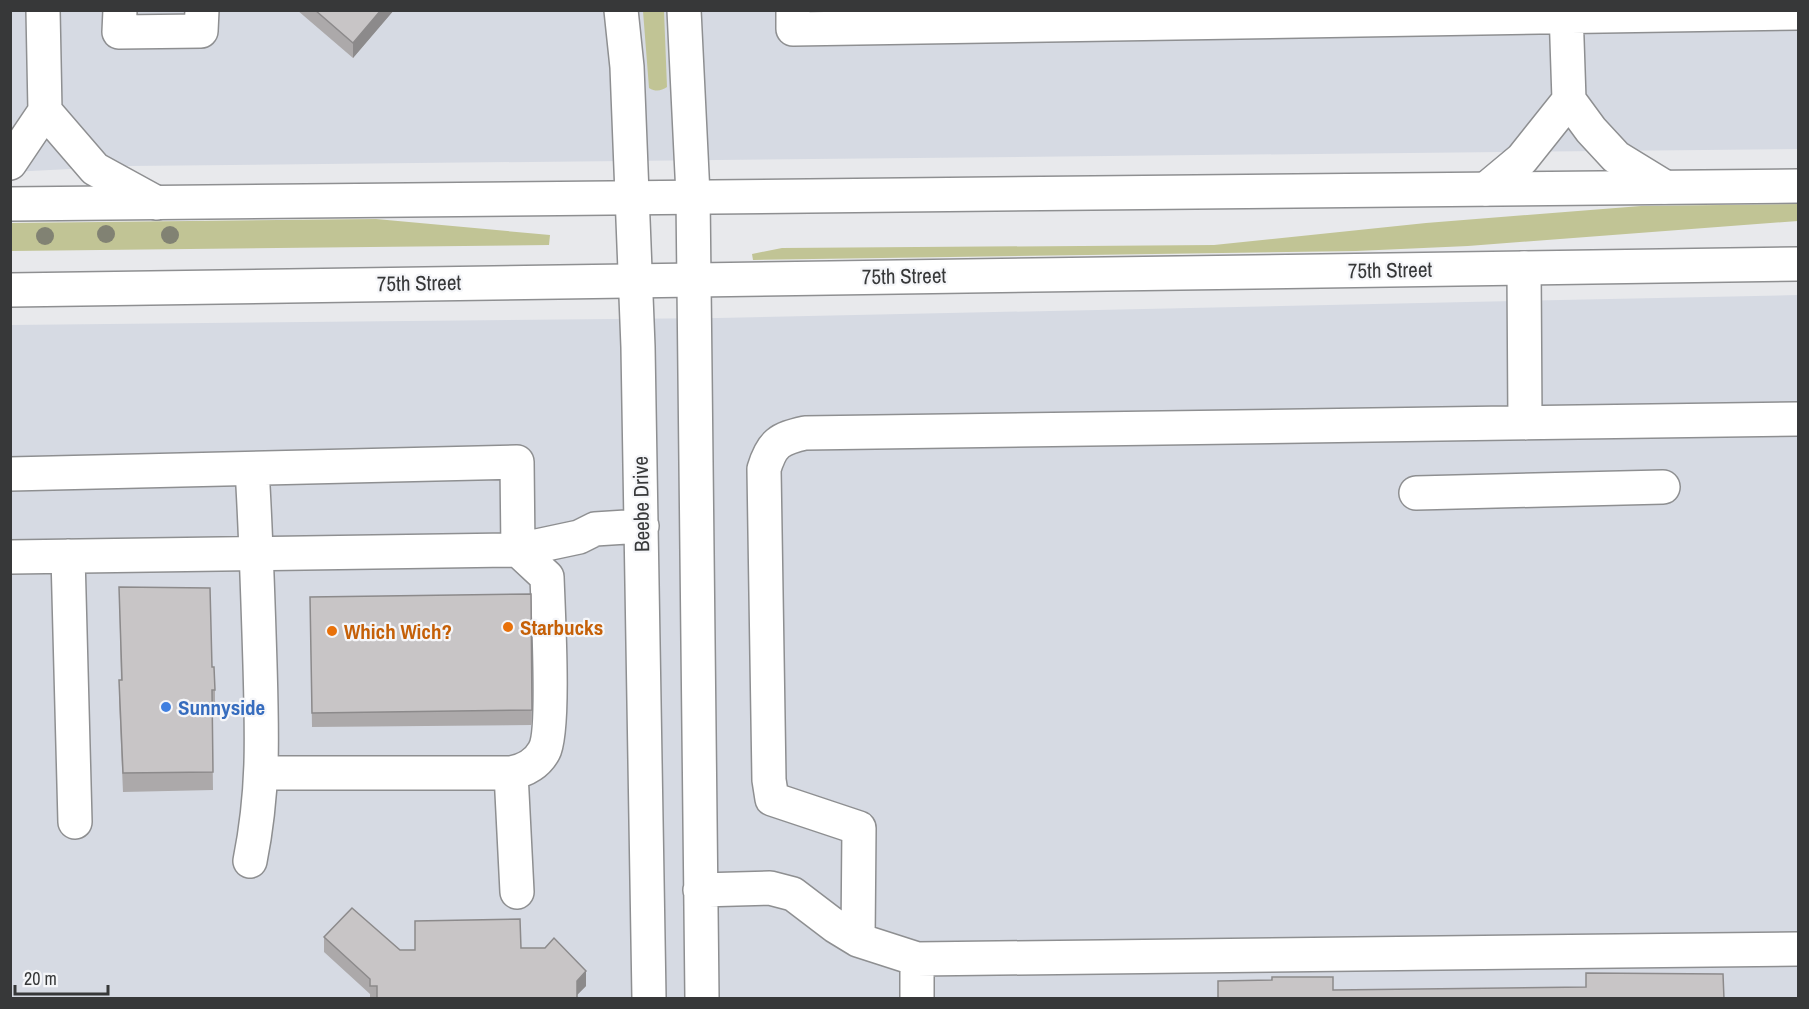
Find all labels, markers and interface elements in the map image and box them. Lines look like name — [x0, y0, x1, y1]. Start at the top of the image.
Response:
street label: 75th Street — [1348, 255, 1433, 285]
street label: 75th Street — [862, 261, 947, 291]
street label: 75th Street — [377, 268, 462, 298]
street label: Beebe Drive — [626, 456, 656, 552]
place label: Starbucks — [520, 613, 603, 642]
place label: Which Wich? — [344, 617, 452, 646]
marker: Starbucks — [501, 620, 515, 634]
marker: Which Wich? — [325, 624, 339, 638]
place label: Sunnyside — [178, 693, 265, 722]
marker: Sunnyside — [159, 700, 173, 714]
scale bar — [15, 958, 108, 996]
text: 20 m — [24, 966, 57, 991]

